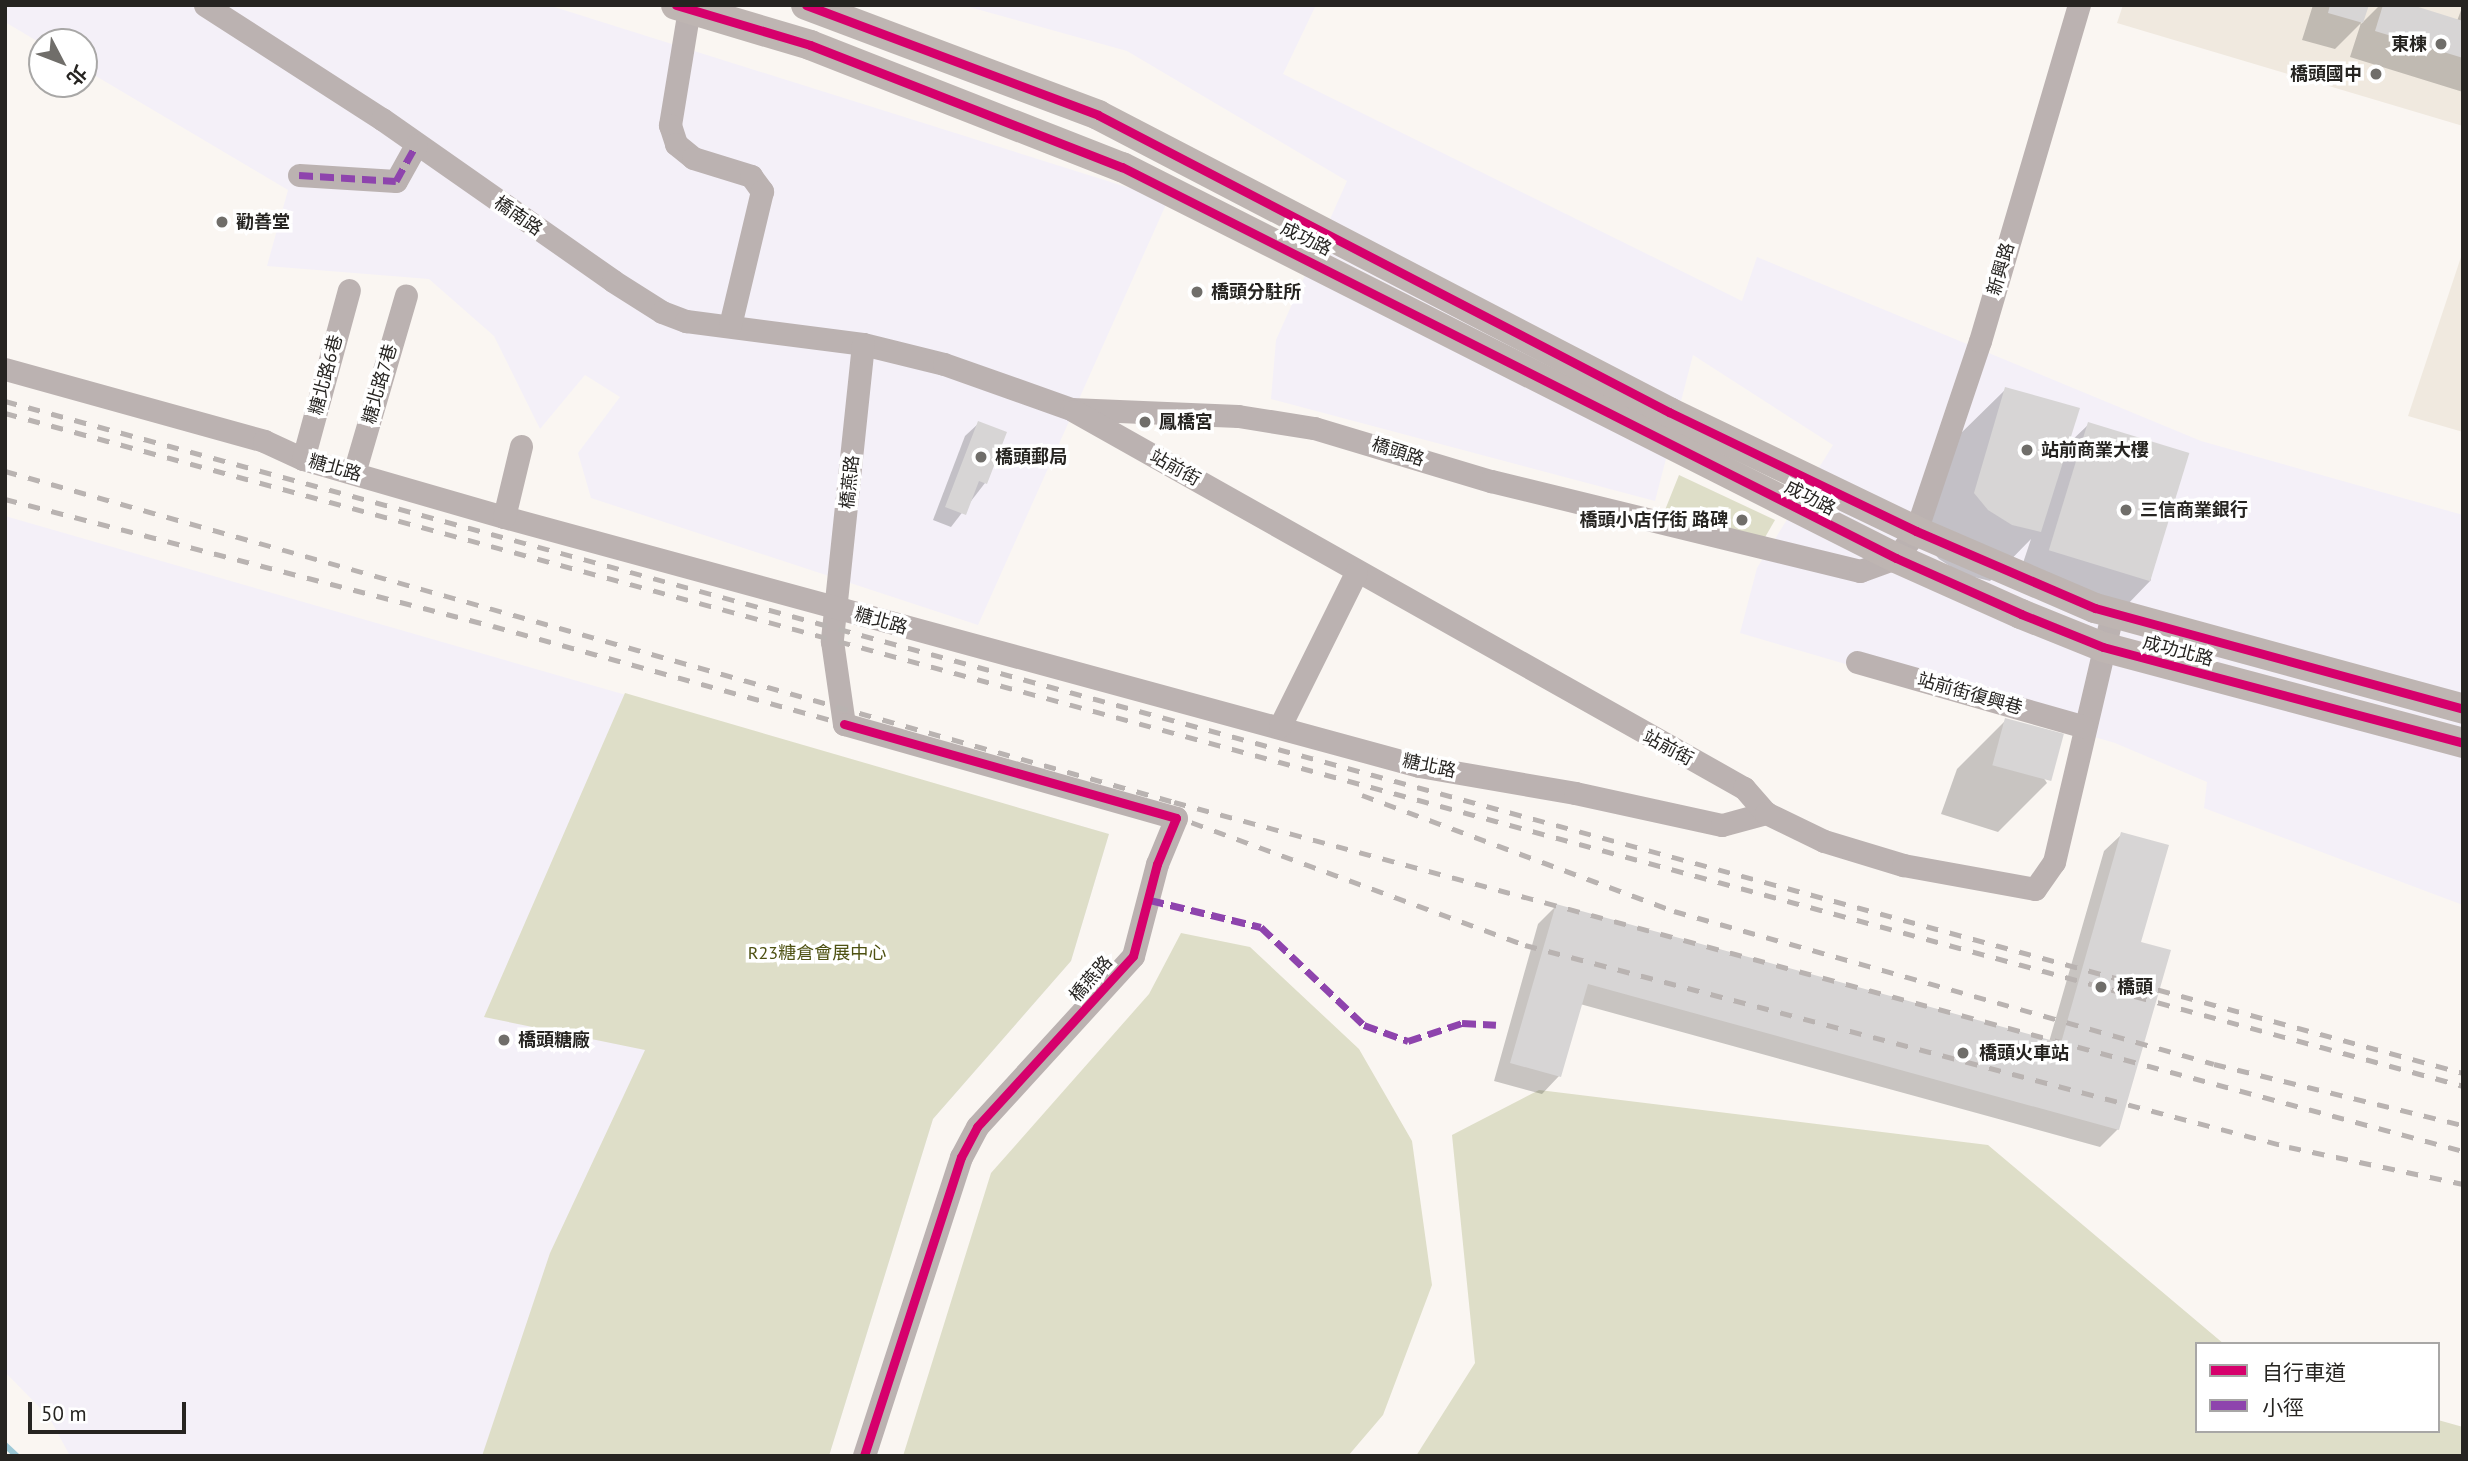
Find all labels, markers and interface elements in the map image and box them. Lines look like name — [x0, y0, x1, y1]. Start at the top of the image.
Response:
north arrow — [28, 28, 98, 98]
place label: 東棟 — [2391, 33, 2427, 55]
marker: 東棟 — [2433, 36, 2449, 52]
text: 北 — [62, 61, 92, 91]
place label: 橋頭國中 — [2290, 63, 2362, 85]
marker: 橋頭國中 — [2368, 66, 2384, 82]
street label: 橋南路 — [490, 192, 546, 240]
place label: 勸善堂 — [236, 211, 290, 233]
marker: 勸善堂 — [214, 214, 230, 230]
street label: 成功路 — [1277, 217, 1335, 261]
street label: 新興路 — [1983, 240, 2019, 298]
place label: 橋頭分駐所 — [1211, 281, 1301, 303]
marker: 橋頭分駐所 — [1189, 284, 1205, 300]
street label: 糖北路6巷 — [305, 333, 347, 417]
street label: 糖北路7巷 — [358, 342, 402, 426]
place label: 鳳橋宮 — [1159, 411, 1213, 433]
marker: 鳳橋宮 — [1137, 414, 1153, 430]
street label: 橋頭路 — [1369, 433, 1427, 471]
place label: 站前商業大樓 — [2041, 439, 2149, 461]
marker: 站前商業大樓 — [2019, 442, 2035, 458]
street label: 站前街 — [1146, 445, 1204, 491]
place label: 橋頭郵局 — [995, 446, 1067, 468]
marker: 橋頭郵局 — [973, 449, 989, 465]
street label: 糖北路 — [306, 450, 364, 486]
street label: 橋燕路 — [836, 454, 864, 510]
street label: 成功路 — [1781, 476, 1839, 520]
place label: 三信商業銀行 — [2140, 499, 2248, 521]
marker: 三信商業銀行 — [2118, 502, 2134, 518]
place label: 橋頭小店仔街 路碑 — [1579, 509, 1728, 531]
marker: 橋頭小店仔街 路碑 — [1734, 512, 1750, 528]
street label: 糖北路 — [852, 603, 910, 639]
street label: 成功北路 — [2140, 631, 2216, 671]
street label: 站前街復興巷 — [1915, 669, 2025, 719]
street label: 站前街 — [1639, 726, 1697, 770]
street label: 糖北路 — [1400, 750, 1458, 782]
park label: R23糖倉會展中心 — [748, 942, 886, 964]
street label: 橋燕路 — [1065, 952, 1117, 1006]
place label: 橋頭 — [2117, 976, 2153, 998]
marker: 橋頭 — [2091, 977, 2111, 997]
place label: 橋頭糖廠 — [518, 1029, 590, 1051]
marker: 橋頭糖廠 — [496, 1032, 512, 1048]
place label: 橋頭火車站 — [1979, 1042, 2069, 1064]
marker: 橋頭火車站 — [1953, 1043, 1973, 1063]
legend — [2195, 1342, 2440, 1433]
text: 自行車道 — [2262, 1359, 2346, 1386]
scale bar — [32, 1388, 189, 1432]
text: 小徑 — [2262, 1394, 2304, 1421]
text: 50 m — [41, 1400, 87, 1427]

